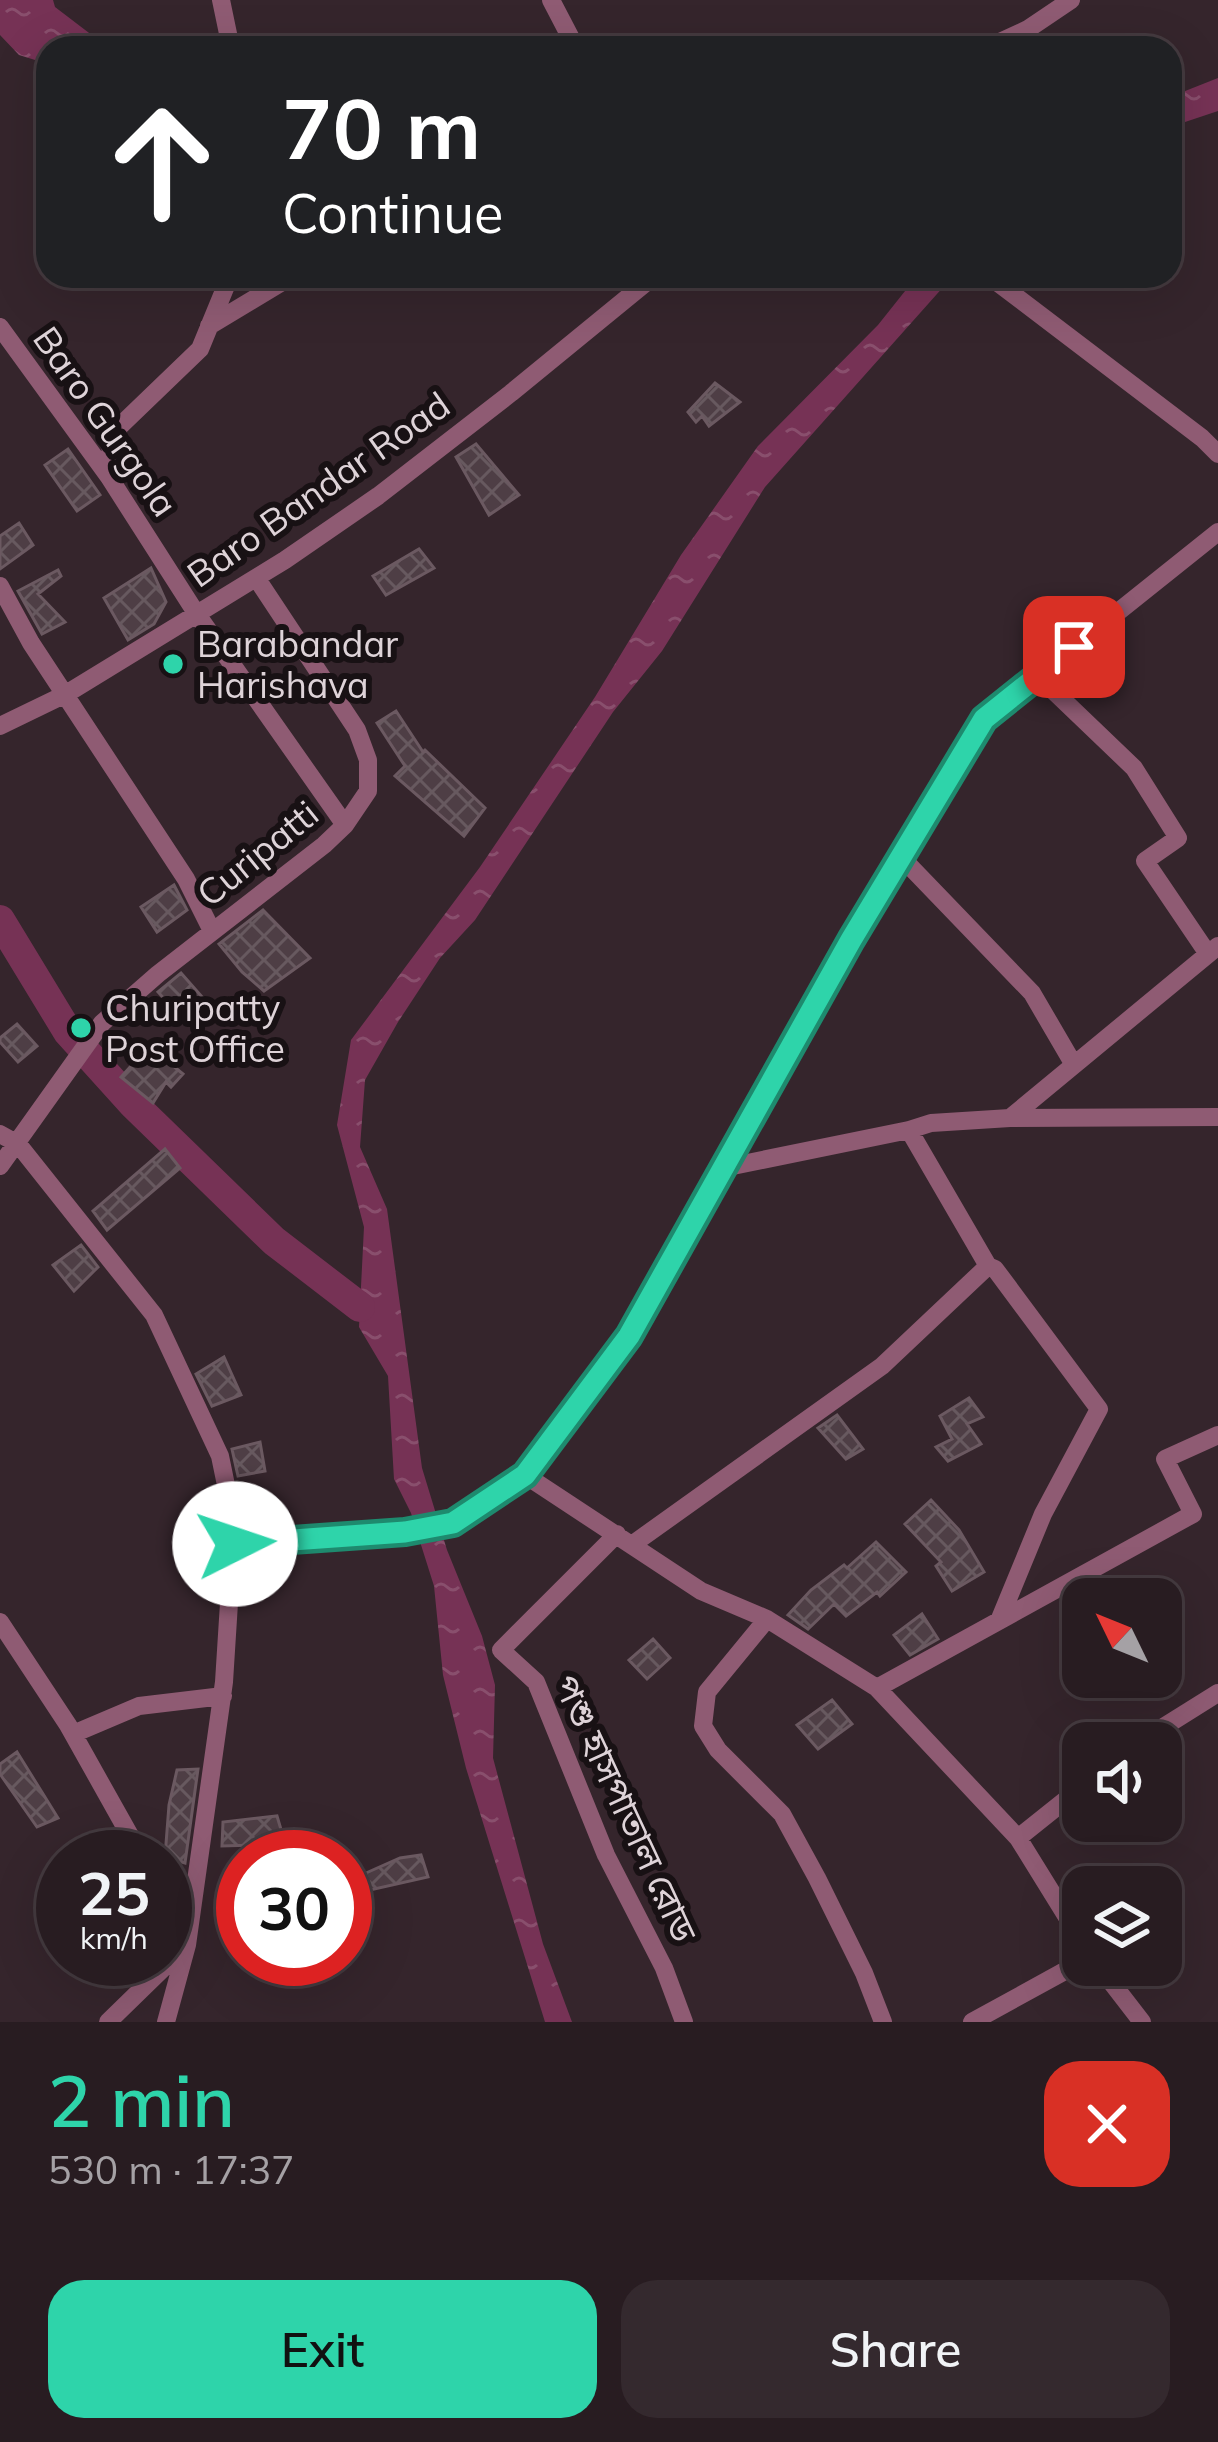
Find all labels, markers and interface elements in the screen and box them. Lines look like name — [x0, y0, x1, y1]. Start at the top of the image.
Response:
text: 70 m — [282, 75, 481, 180]
icon: ahead — [84, 84, 240, 240]
text: Continue — [282, 179, 503, 247]
street label: Baro Gurgola — [24, 317, 188, 525]
street label: Baro Bandar Road — [178, 382, 458, 596]
pin — [1023, 596, 1125, 698]
icon: arrive — [1041, 614, 1107, 680]
place label: Barabandar Harishava — [197, 621, 398, 707]
marker: Barabandar Harishava — [160, 651, 186, 677]
street label: Curipatti — [187, 790, 327, 916]
place label: Churipatty Post Office — [105, 985, 285, 1071]
marker: Churipatty Post Office — [68, 1015, 94, 1041]
position arrow — [172, 1481, 298, 1607]
north arrow — [1062, 1578, 1182, 1698]
map controls — [1062, 1578, 1182, 1986]
street label: পশু হাসপাতাল রোড — [544, 1667, 708, 1949]
button: sound — [1062, 1722, 1182, 1842]
speed limit sign: 30 — [216, 1830, 372, 1986]
text: 25 — [78, 1855, 150, 1930]
button: layers — [1062, 1866, 1182, 1986]
text: km/h — [80, 1919, 148, 1957]
text: 2 min — [48, 2055, 235, 2145]
button: close — [1044, 2061, 1170, 2187]
text: 530 m · 17:37 — [48, 2145, 294, 2194]
button: Exit — [48, 2280, 597, 2418]
button: Share — [621, 2280, 1170, 2418]

